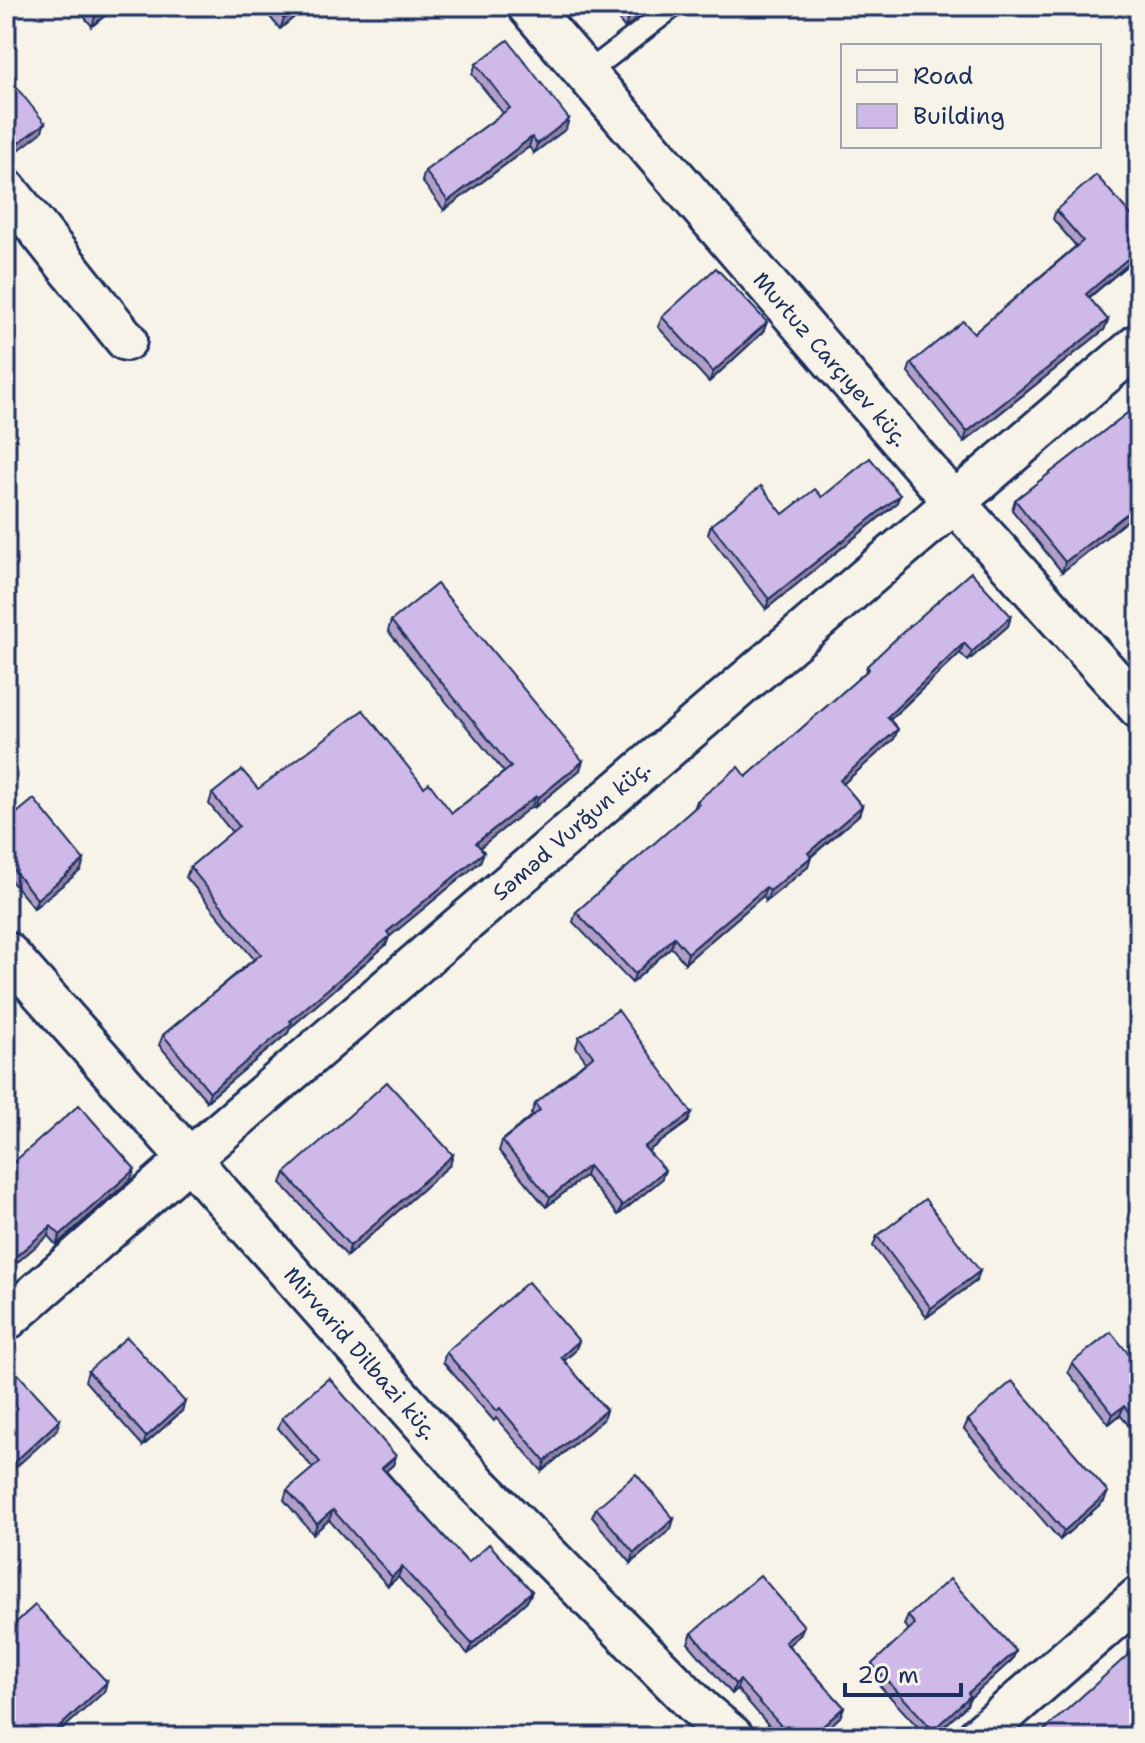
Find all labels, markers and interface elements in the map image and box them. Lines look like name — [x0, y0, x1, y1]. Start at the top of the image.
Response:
legend — [841, 44, 1101, 148]
text: Road — [913, 60, 973, 92]
text: Building — [913, 100, 1005, 132]
street label: Murtuz Carçıyev küç. — [747, 266, 915, 453]
street label: Səməd Vurğun küç. — [486, 754, 656, 907]
street label: Mirvarid Dilbazi küç. — [277, 1261, 444, 1446]
scale bar — [845, 1647, 961, 1697]
text: 20 m — [857, 1659, 919, 1691]

